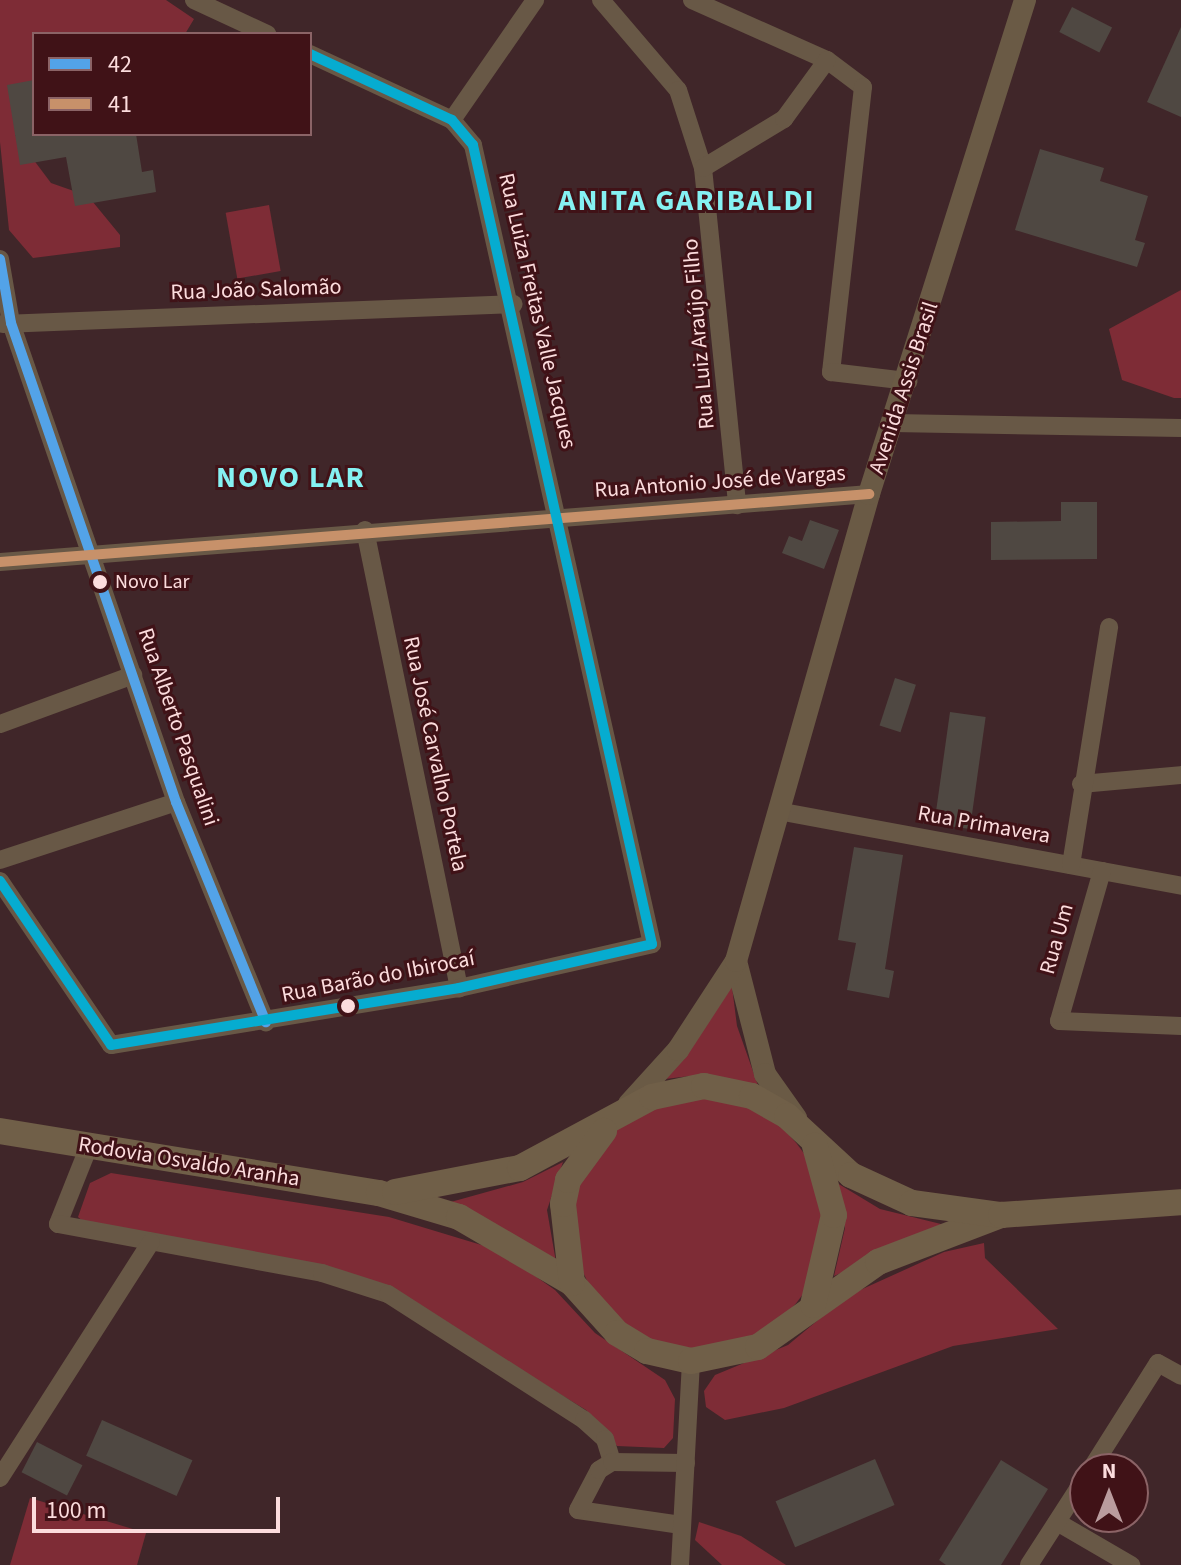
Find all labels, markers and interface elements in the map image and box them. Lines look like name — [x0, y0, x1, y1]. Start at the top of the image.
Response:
legend — [32, 32, 312, 136]
text: 42 — [108, 47, 132, 82]
text: 41 — [108, 87, 132, 122]
street label: Rua Luiza Freitas Valle Jacques — [492, 171, 582, 451]
district label: ANITA GARIBALDI — [558, 183, 816, 219]
street label: Rua Luiz Araújo Filho — [678, 238, 720, 430]
street label: Rua João Salomão — [170, 274, 342, 306]
street label: Avenida Assis Brasil — [864, 299, 944, 477]
district label: NOVO LAR — [216, 460, 366, 496]
street label: Rua Antonio José de Vargas — [594, 460, 846, 504]
place label: Novo Lar — [115, 570, 190, 594]
marker: Novo Lar — [92, 574, 108, 590]
street label: Rua Alberto Pasqualini — [132, 625, 224, 829]
street label: Rua José Carvalho Portela — [397, 634, 473, 874]
street label: Rua Primavera — [916, 800, 1052, 850]
street label: Rua Um — [1034, 901, 1080, 977]
street label: Rua Barão do Ibirocaí — [279, 945, 477, 1009]
unlabelled marker — [340, 998, 356, 1014]
street label: Rodovia Osvaldo Aranha — [77, 1131, 301, 1193]
north arrow — [1069, 1453, 1149, 1533]
text: N — [1102, 1455, 1116, 1487]
scale bar — [36, 1481, 284, 1531]
text: 100 m — [46, 1493, 106, 1528]

